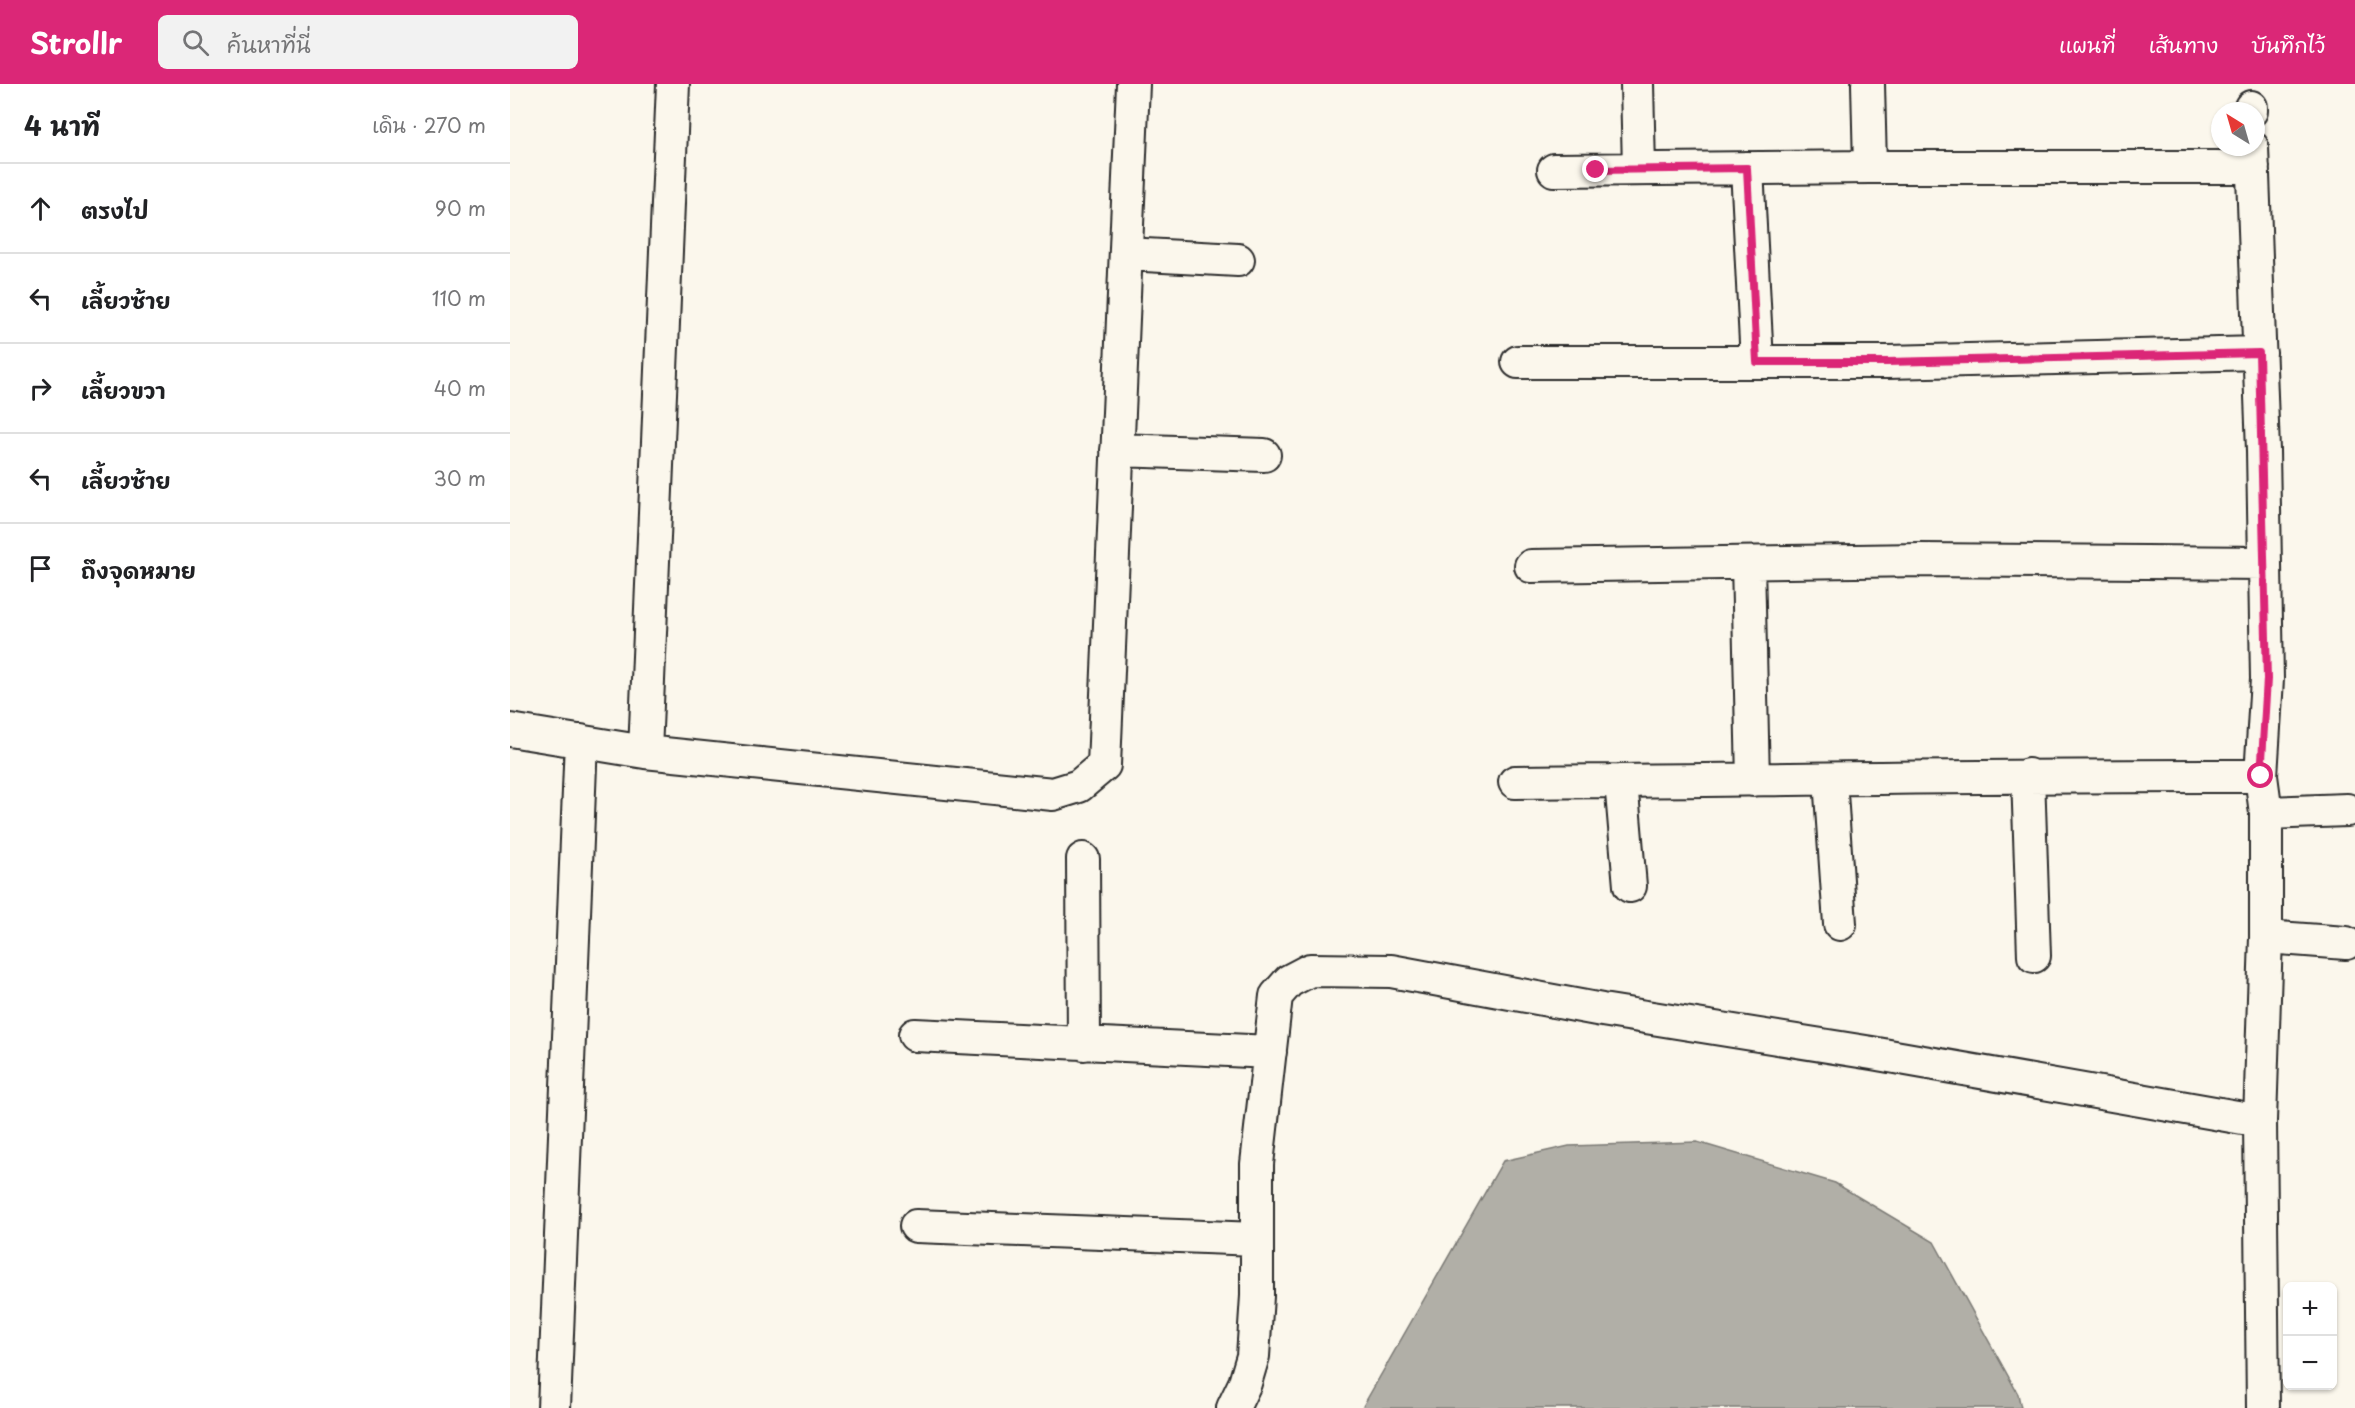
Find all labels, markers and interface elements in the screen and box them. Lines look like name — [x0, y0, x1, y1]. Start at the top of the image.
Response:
search box — [158, 15, 578, 69]
text: Strollr — [30, 21, 122, 64]
icon: search — [179, 26, 212, 59]
text: ค้นหาที่นี่ — [227, 27, 311, 60]
text: แผนที่ — [2059, 28, 2116, 60]
text: เส้นทาง — [2149, 28, 2218, 60]
text: บันทึกไว้ — [2251, 28, 2325, 60]
north arrow — [2211, 102, 2265, 156]
text: 4 นาที — [24, 106, 100, 145]
text: เดิน · 270 m — [372, 110, 486, 140]
route end — [1582, 156, 1608, 182]
icon: ahead — [24, 192, 57, 225]
text: ตรงไป — [81, 193, 149, 226]
text: 90 m — [435, 193, 486, 223]
icon: left — [24, 282, 57, 315]
text: เลี้ยวซ้าย — [81, 283, 171, 316]
text: 110 m — [432, 283, 486, 313]
icon: right — [24, 372, 57, 405]
text: เลี้ยวขวา — [81, 373, 165, 406]
text: 40 m — [434, 373, 486, 403]
icon: left — [24, 462, 57, 495]
text: เลี้ยวซ้าย — [81, 463, 171, 496]
text: 30 m — [433, 463, 486, 493]
icon: arrive — [24, 552, 57, 585]
text: ถึงจุดหมาย — [81, 553, 196, 586]
route start — [2247, 762, 2273, 788]
map controls — [2283, 1282, 2337, 1390]
button: + — [2283, 1282, 2337, 1336]
button: − — [2283, 1336, 2337, 1390]

